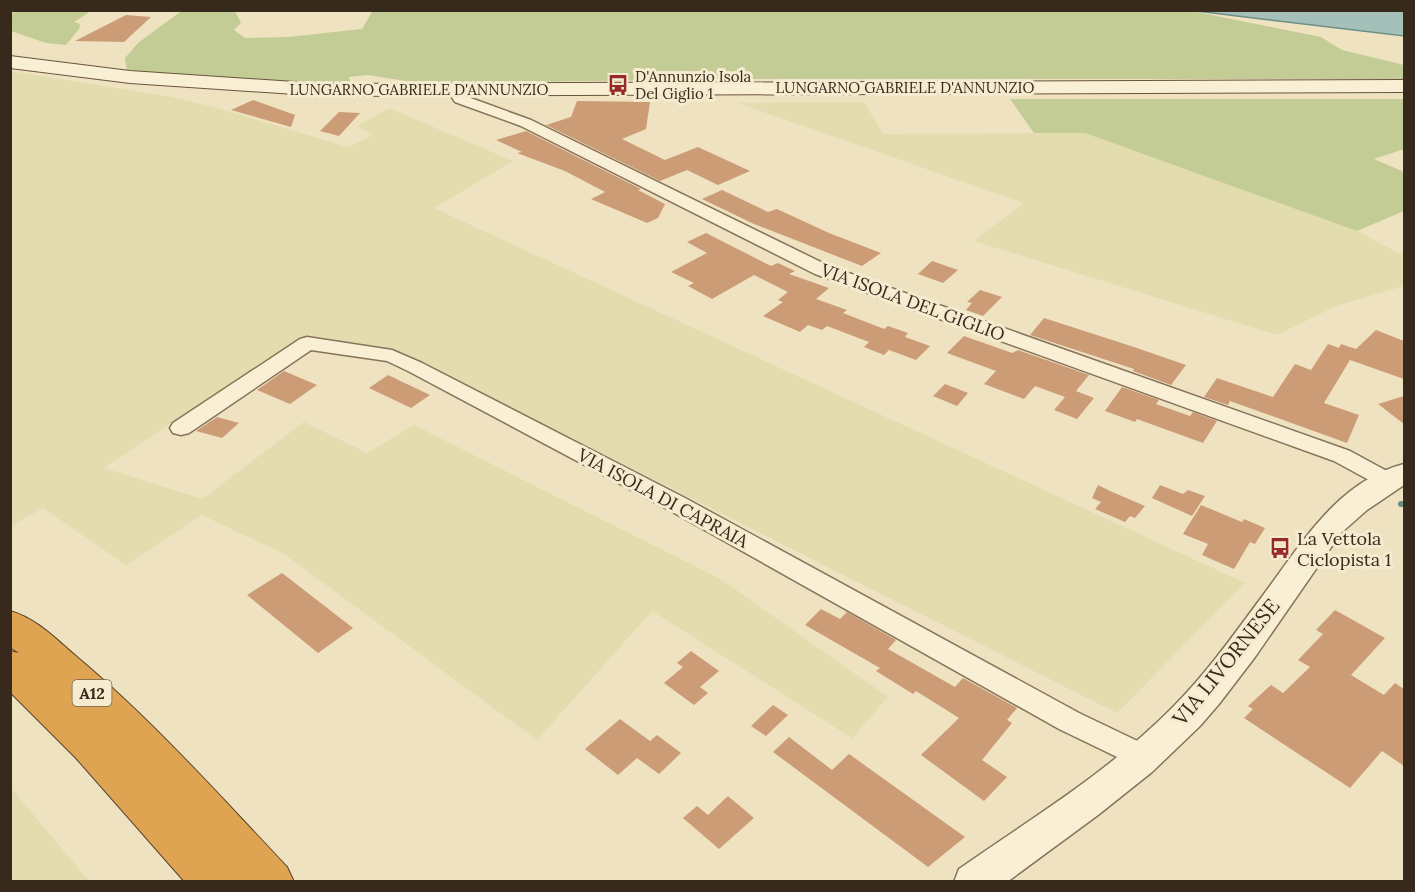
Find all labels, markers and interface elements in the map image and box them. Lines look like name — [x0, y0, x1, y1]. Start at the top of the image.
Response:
place label: D'Annunzio Isola Del Giglio 1 — [635, 67, 752, 103]
bus stop icon: D'Annunzio Isola Del Giglio 1 — [606, 73, 630, 97]
street label: LUNGARNO GABRIELE D'ANNUNZIO — [776, 78, 1034, 97]
street label: LUNGARNO GABRIELE D'ANNUNZIO — [290, 80, 548, 99]
street label: VIA ISOLA DEL GIGLIO — [817, 258, 1008, 346]
street label: VIA ISOLA DI CAPRAIA — [573, 443, 753, 553]
place label: La Vettola Ciclopista 1 — [1297, 527, 1391, 571]
bus stop icon: La Vettola Ciclopista 1 — [1268, 536, 1292, 560]
street label: VIA LIVORNESE — [1166, 593, 1285, 732]
road number: A12 — [72, 680, 112, 706]

